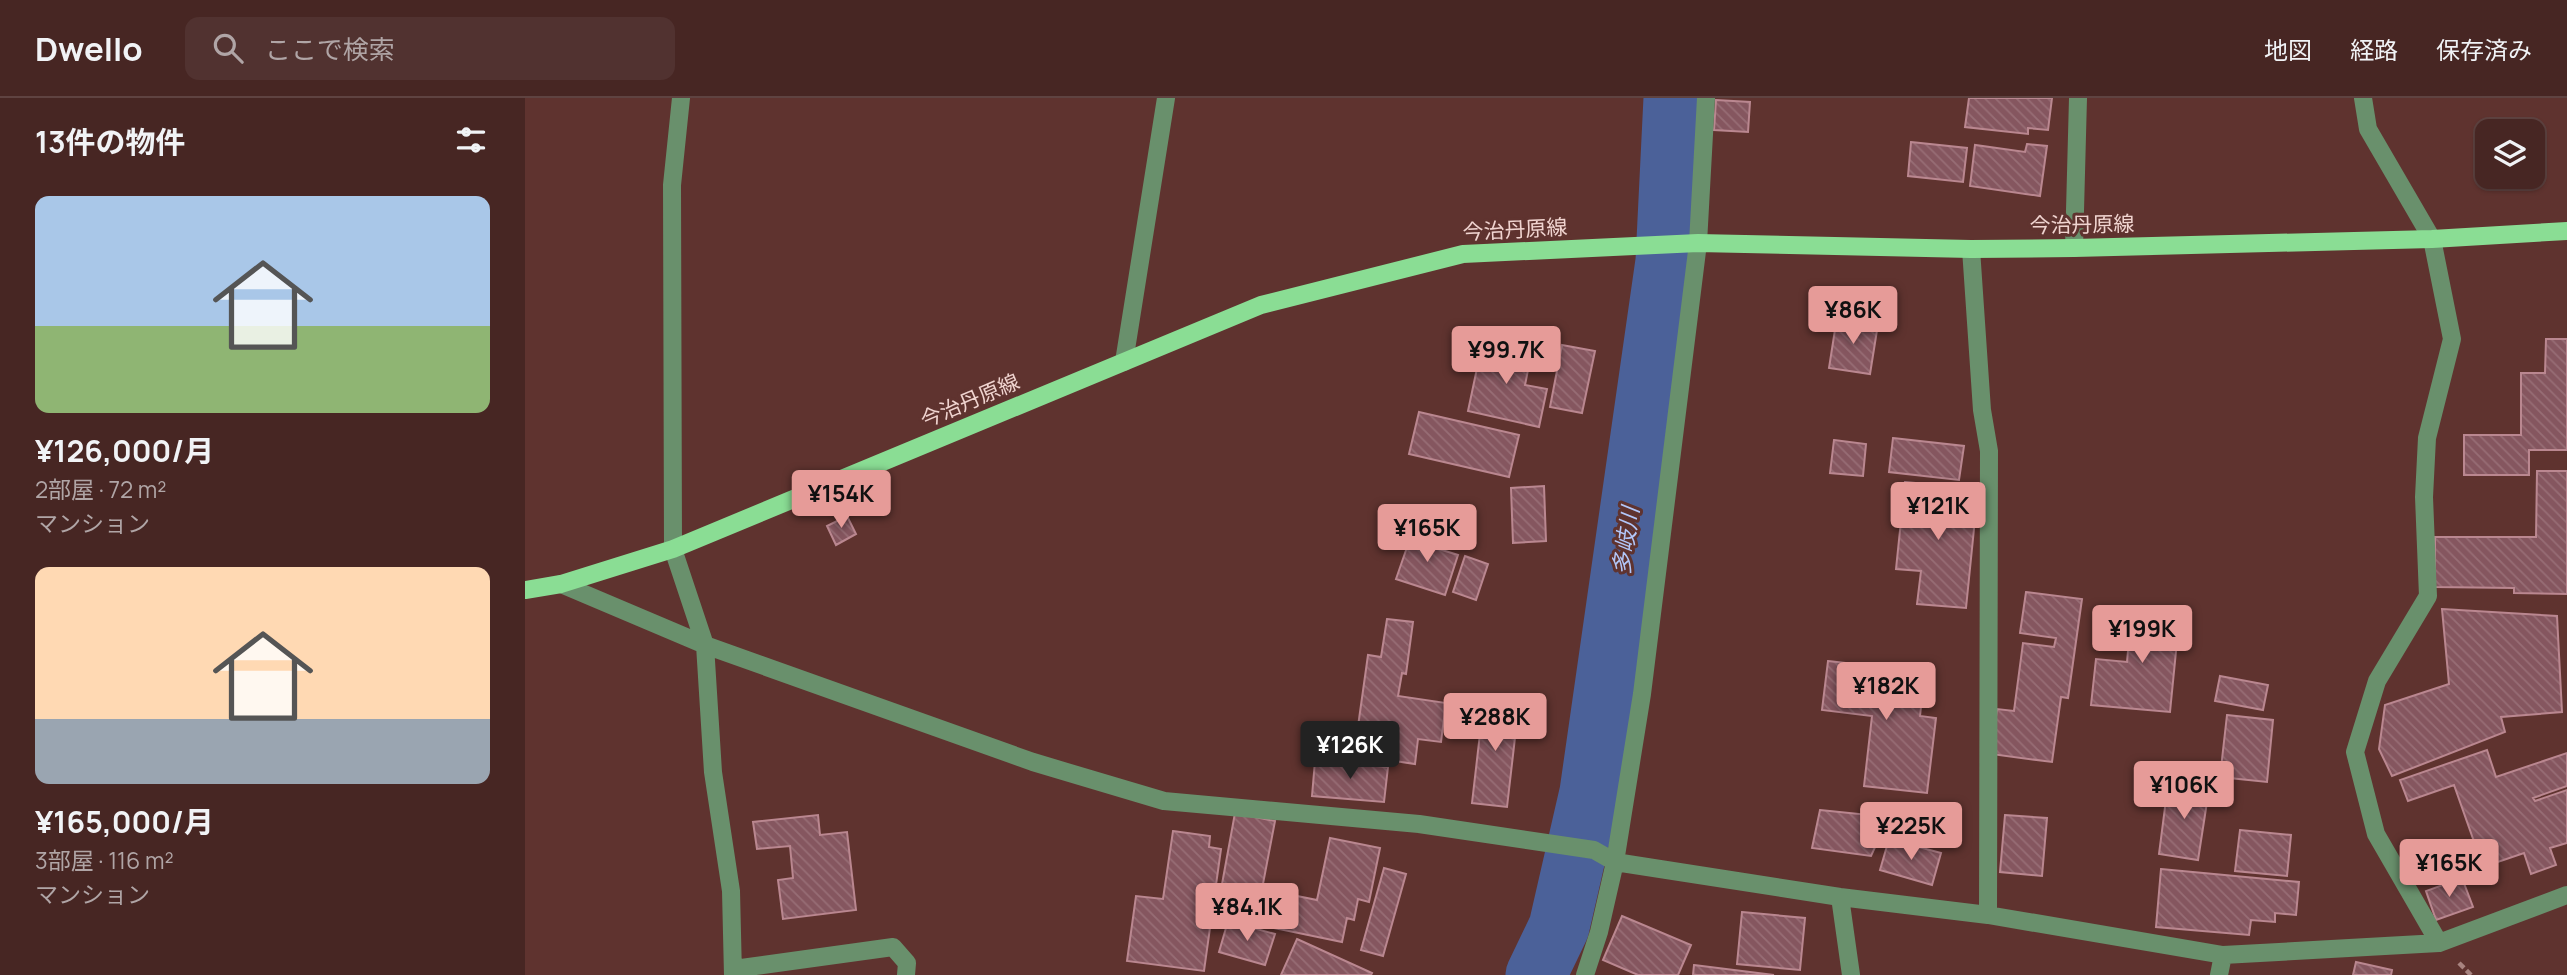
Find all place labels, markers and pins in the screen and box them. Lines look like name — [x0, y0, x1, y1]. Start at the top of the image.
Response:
pin: ¥86K — [1812, 286, 1894, 346]
pin: ¥99.7K — [1449, 327, 1563, 386]
pin: ¥154K — [792, 470, 890, 530]
pin: ¥121K — [1889, 482, 1987, 542]
pin: ¥165K — [1378, 504, 1476, 564]
pin: ¥199K — [2093, 606, 2191, 665]
pin: ¥182K — [1837, 662, 1935, 722]
pin: ¥288K — [1446, 694, 1544, 753]
pin: ¥126K — [1301, 722, 1399, 781]
pin: ¥106K — [2135, 762, 2233, 821]
pin: ¥225K — [1862, 802, 1960, 862]
pin: ¥165K — [2400, 840, 2498, 899]
pin: ¥84.1K — [1190, 884, 1304, 943]

